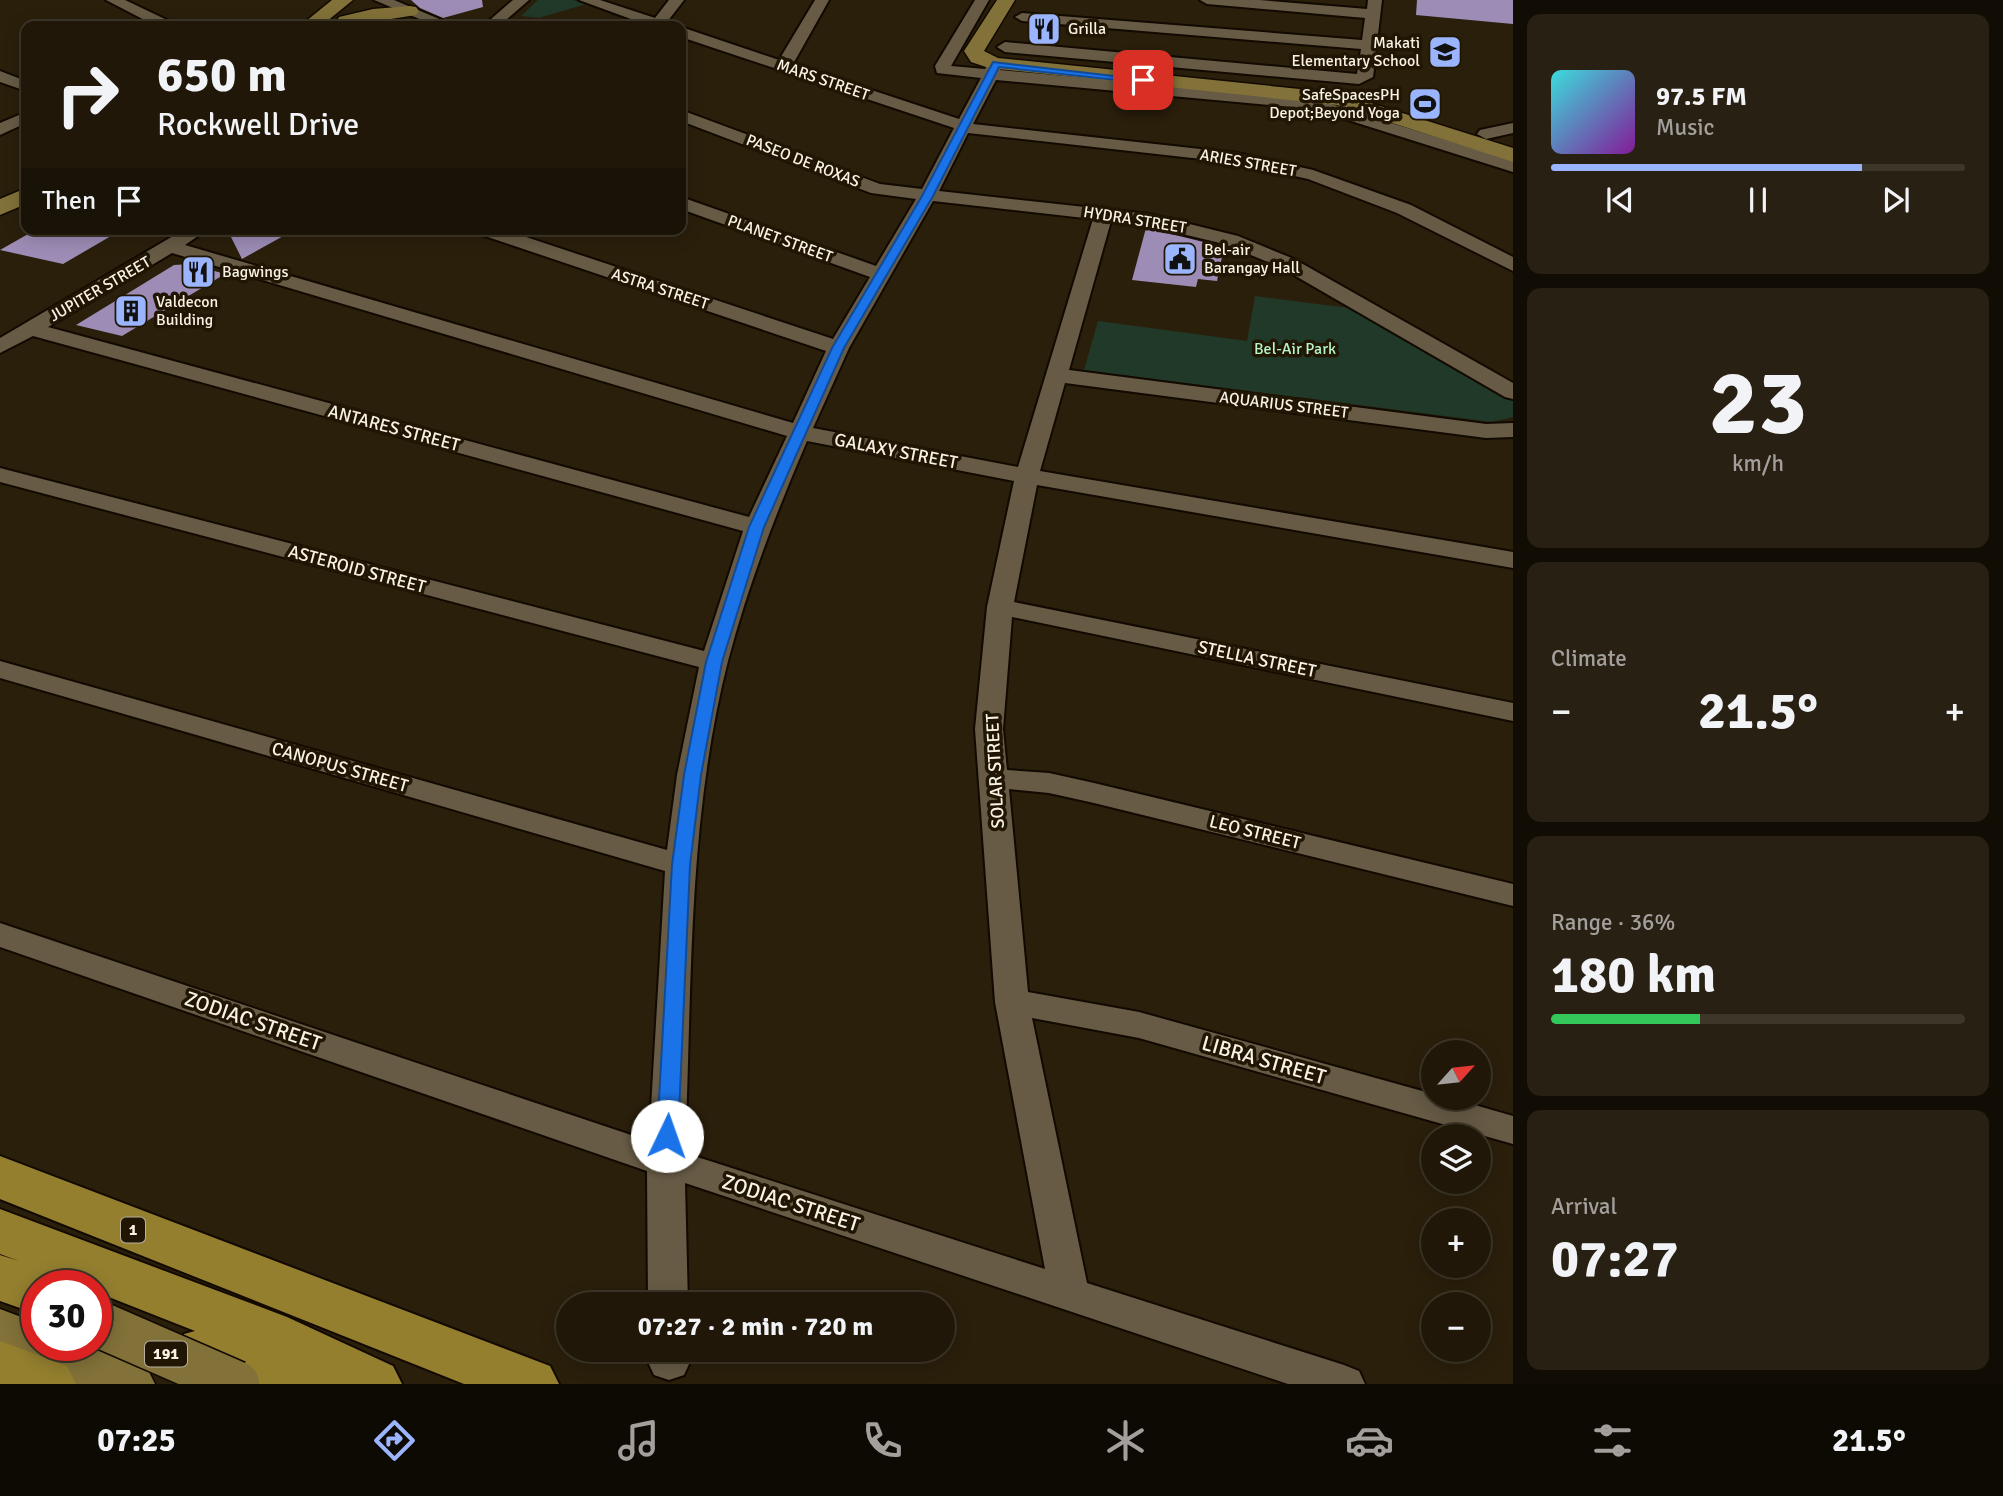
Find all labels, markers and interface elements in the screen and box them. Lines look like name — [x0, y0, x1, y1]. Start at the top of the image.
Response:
restaurant icon: Grilla — [1025, 10, 1063, 48]
place label: Grilla — [1068, 19, 1106, 39]
place label: Makati Elementary School — [1291, 33, 1420, 71]
school or university icon: Makati Elementary School — [1426, 33, 1464, 71]
text: 650 m — [157, 45, 287, 105]
icon: right — [42, 49, 133, 140]
pin — [1113, 50, 1173, 110]
street label: MARS STREET — [774, 55, 872, 105]
icon: arrive — [1124, 61, 1162, 99]
text: 97.5 FM — [1656, 81, 1747, 113]
place label: SafeSpacesPH Depot;Beyond Yoga — [1269, 85, 1400, 123]
sports icon: SafeSpacesPH Depot;Beyond Yoga — [1406, 85, 1444, 123]
text: Rockwell Drive — [157, 105, 359, 144]
text: Music — [1656, 113, 1714, 142]
street label: PASEO DE ROXAS — [743, 130, 863, 192]
street label: ARIES STREET — [1198, 145, 1298, 181]
icon: previous — [1601, 181, 1639, 219]
icon: pause — [1739, 181, 1777, 219]
icon: next — [1877, 181, 1915, 219]
icon: arrive — [110, 182, 148, 220]
text: Then — [42, 185, 96, 217]
street label: HYDRA STREET — [1082, 202, 1188, 238]
street label: PLANET STREET — [725, 211, 835, 267]
public building icon: Bel-air Barangay Hall — [1161, 240, 1199, 278]
place label: Bel-air Barangay Hall — [1204, 240, 1300, 278]
street label: JUPITER STREET — [46, 252, 154, 326]
restaurant icon: Bagwings — [179, 253, 217, 291]
place label: Bagwings — [222, 262, 288, 282]
street label: ASTRA STREET — [609, 264, 711, 314]
building icon: Valdecon Building — [112, 292, 150, 330]
place label: Valdecon Building — [156, 292, 218, 330]
park label: Bel-Air Park — [1254, 339, 1336, 359]
text: 23 — [1709, 347, 1807, 460]
street label: AQUARIUS STREET — [1218, 387, 1350, 423]
street label: ANTARES STREET — [326, 400, 462, 456]
street label: GALAXY STREET — [833, 428, 959, 474]
text: km/h — [1732, 449, 1784, 478]
street label: ASTEROID STREET — [286, 540, 428, 598]
street label: STELLA STREET — [1196, 636, 1318, 682]
text: Climate — [1551, 644, 1627, 673]
text: 21.5° — [1698, 679, 1818, 743]
text: − — [1551, 688, 1572, 735]
text: + — [1944, 688, 1965, 735]
street label: SOLAR STREET — [981, 713, 1009, 829]
street label: CANOPUS STREET — [269, 737, 411, 797]
street label: LEO STREET — [1207, 810, 1303, 854]
text: Range · 36% — [1551, 908, 1675, 937]
text: 180 km — [1551, 943, 1716, 1007]
street label: ZODIAC STREET — [181, 985, 325, 1057]
street label: LIBRA STREET — [1199, 1030, 1330, 1090]
north arrow — [1421, 1040, 1491, 1110]
map controls — [1421, 1040, 1491, 1362]
position arrow — [630, 1099, 704, 1173]
button: layers — [1421, 1124, 1491, 1194]
street label: ZODIAC STREET — [719, 1169, 864, 1238]
text: Arrival — [1551, 1192, 1617, 1221]
button: + — [1421, 1208, 1491, 1278]
road number: 1 — [121, 1218, 145, 1242]
text: 07:27 — [1551, 1227, 1679, 1291]
speed limit sign: 30 — [21, 1270, 112, 1361]
button: − — [1421, 1292, 1491, 1362]
text: 07:27 · 2 min · 720 m — [638, 1311, 873, 1343]
road number: 191 — [145, 1342, 187, 1366]
icon: directions — [370, 1416, 419, 1465]
icon: music — [614, 1416, 663, 1465]
icon: phone — [858, 1416, 907, 1465]
icon: climate — [1101, 1416, 1150, 1465]
icon: car — [1345, 1416, 1394, 1465]
icon: filters — [1588, 1416, 1637, 1465]
text: 07:25 — [97, 1421, 176, 1460]
text: 21.5° — [1832, 1421, 1906, 1460]

